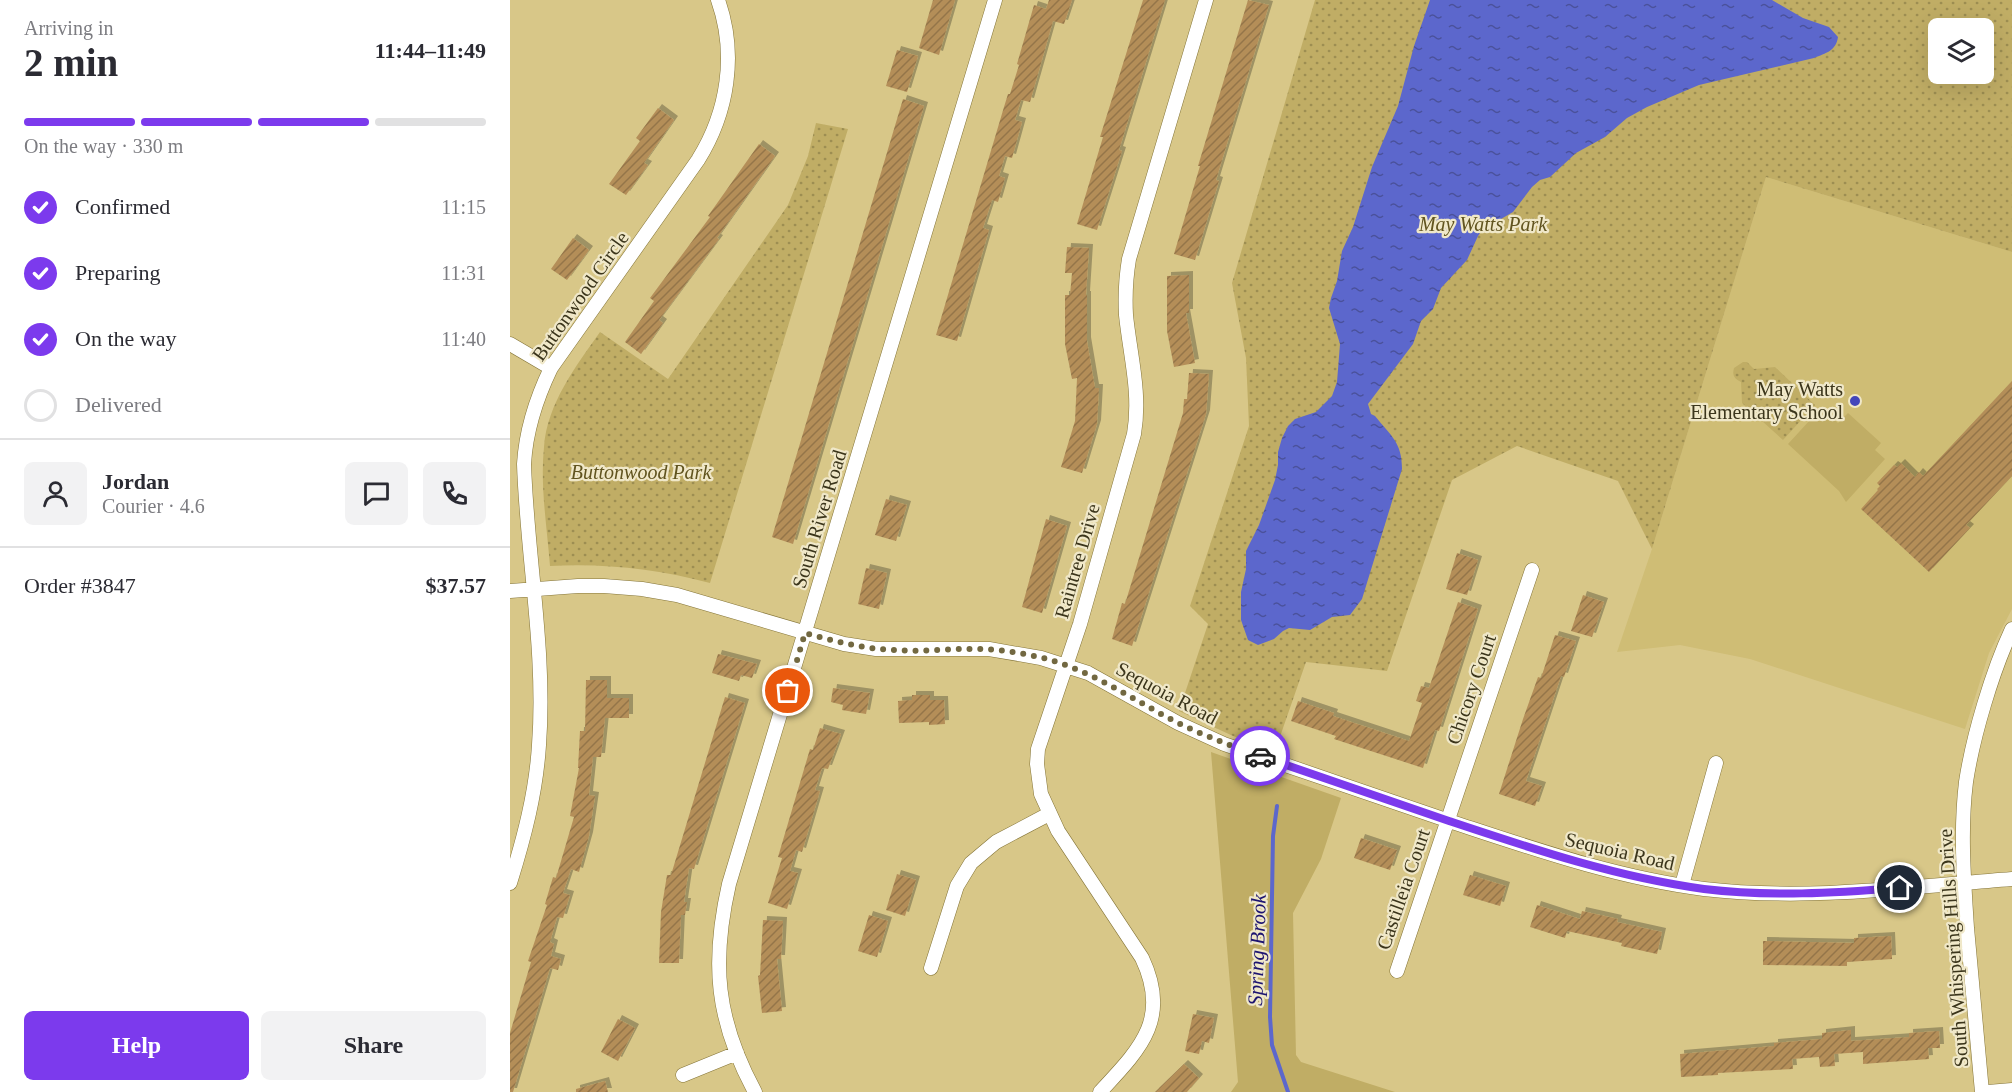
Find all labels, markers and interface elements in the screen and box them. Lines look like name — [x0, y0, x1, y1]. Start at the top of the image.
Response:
text: Arriving in — [24, 17, 113, 39]
map controls — [1928, 18, 1994, 84]
button: layers — [1928, 18, 1994, 84]
text: 11:44–11:49 — [375, 38, 486, 63]
text: 2 min — [24, 41, 118, 84]
text: On the way · 330 m — [24, 135, 183, 157]
icon: check — [24, 191, 57, 224]
text: Confirmed — [75, 194, 170, 219]
text: 11:15 — [441, 196, 486, 218]
park label: May Watts Park — [1418, 213, 1548, 236]
street label: Buttonwood Circle — [527, 227, 633, 365]
icon: check — [24, 257, 57, 290]
text: Preparing — [75, 260, 161, 285]
text: 11:31 — [441, 262, 486, 284]
icon: check — [24, 323, 57, 356]
text: On the way — [75, 326, 176, 351]
text: 11:40 — [441, 328, 486, 350]
place label: May Watts Elementary School — [1690, 378, 1843, 424]
text: Delivered — [75, 392, 162, 417]
marker: May Watts Elementary School — [1848, 394, 1862, 408]
street label: South River Road — [788, 447, 850, 591]
park label: Buttonwood Park — [571, 461, 712, 483]
button: person — [24, 462, 87, 525]
button: chat — [345, 462, 408, 525]
button: phone — [423, 462, 486, 525]
text: Jordan — [102, 469, 169, 494]
text: Courier · 4.6 — [102, 495, 205, 517]
street label: Raintree Drive — [1050, 501, 1104, 621]
text: Order #3847 — [24, 573, 136, 598]
text: $37.57 — [426, 573, 486, 598]
street label: Chicory Court — [1442, 631, 1501, 747]
street label: Sequoia Road — [1112, 657, 1221, 730]
pin — [762, 665, 813, 716]
icon: bag — [771, 674, 804, 707]
courier — [1230, 726, 1290, 786]
icon: car — [1244, 740, 1277, 773]
street label: Castilleia Court — [1372, 825, 1434, 952]
street label: Sequoia Road — [1563, 828, 1677, 875]
street label: South Whispering Hills Drive — [1934, 828, 1973, 1068]
pin — [1874, 862, 1925, 913]
icon: home — [1883, 871, 1916, 904]
water label: Spring Brook — [1243, 893, 1271, 1006]
button: Help — [24, 1011, 249, 1080]
button: Share — [261, 1011, 486, 1080]

